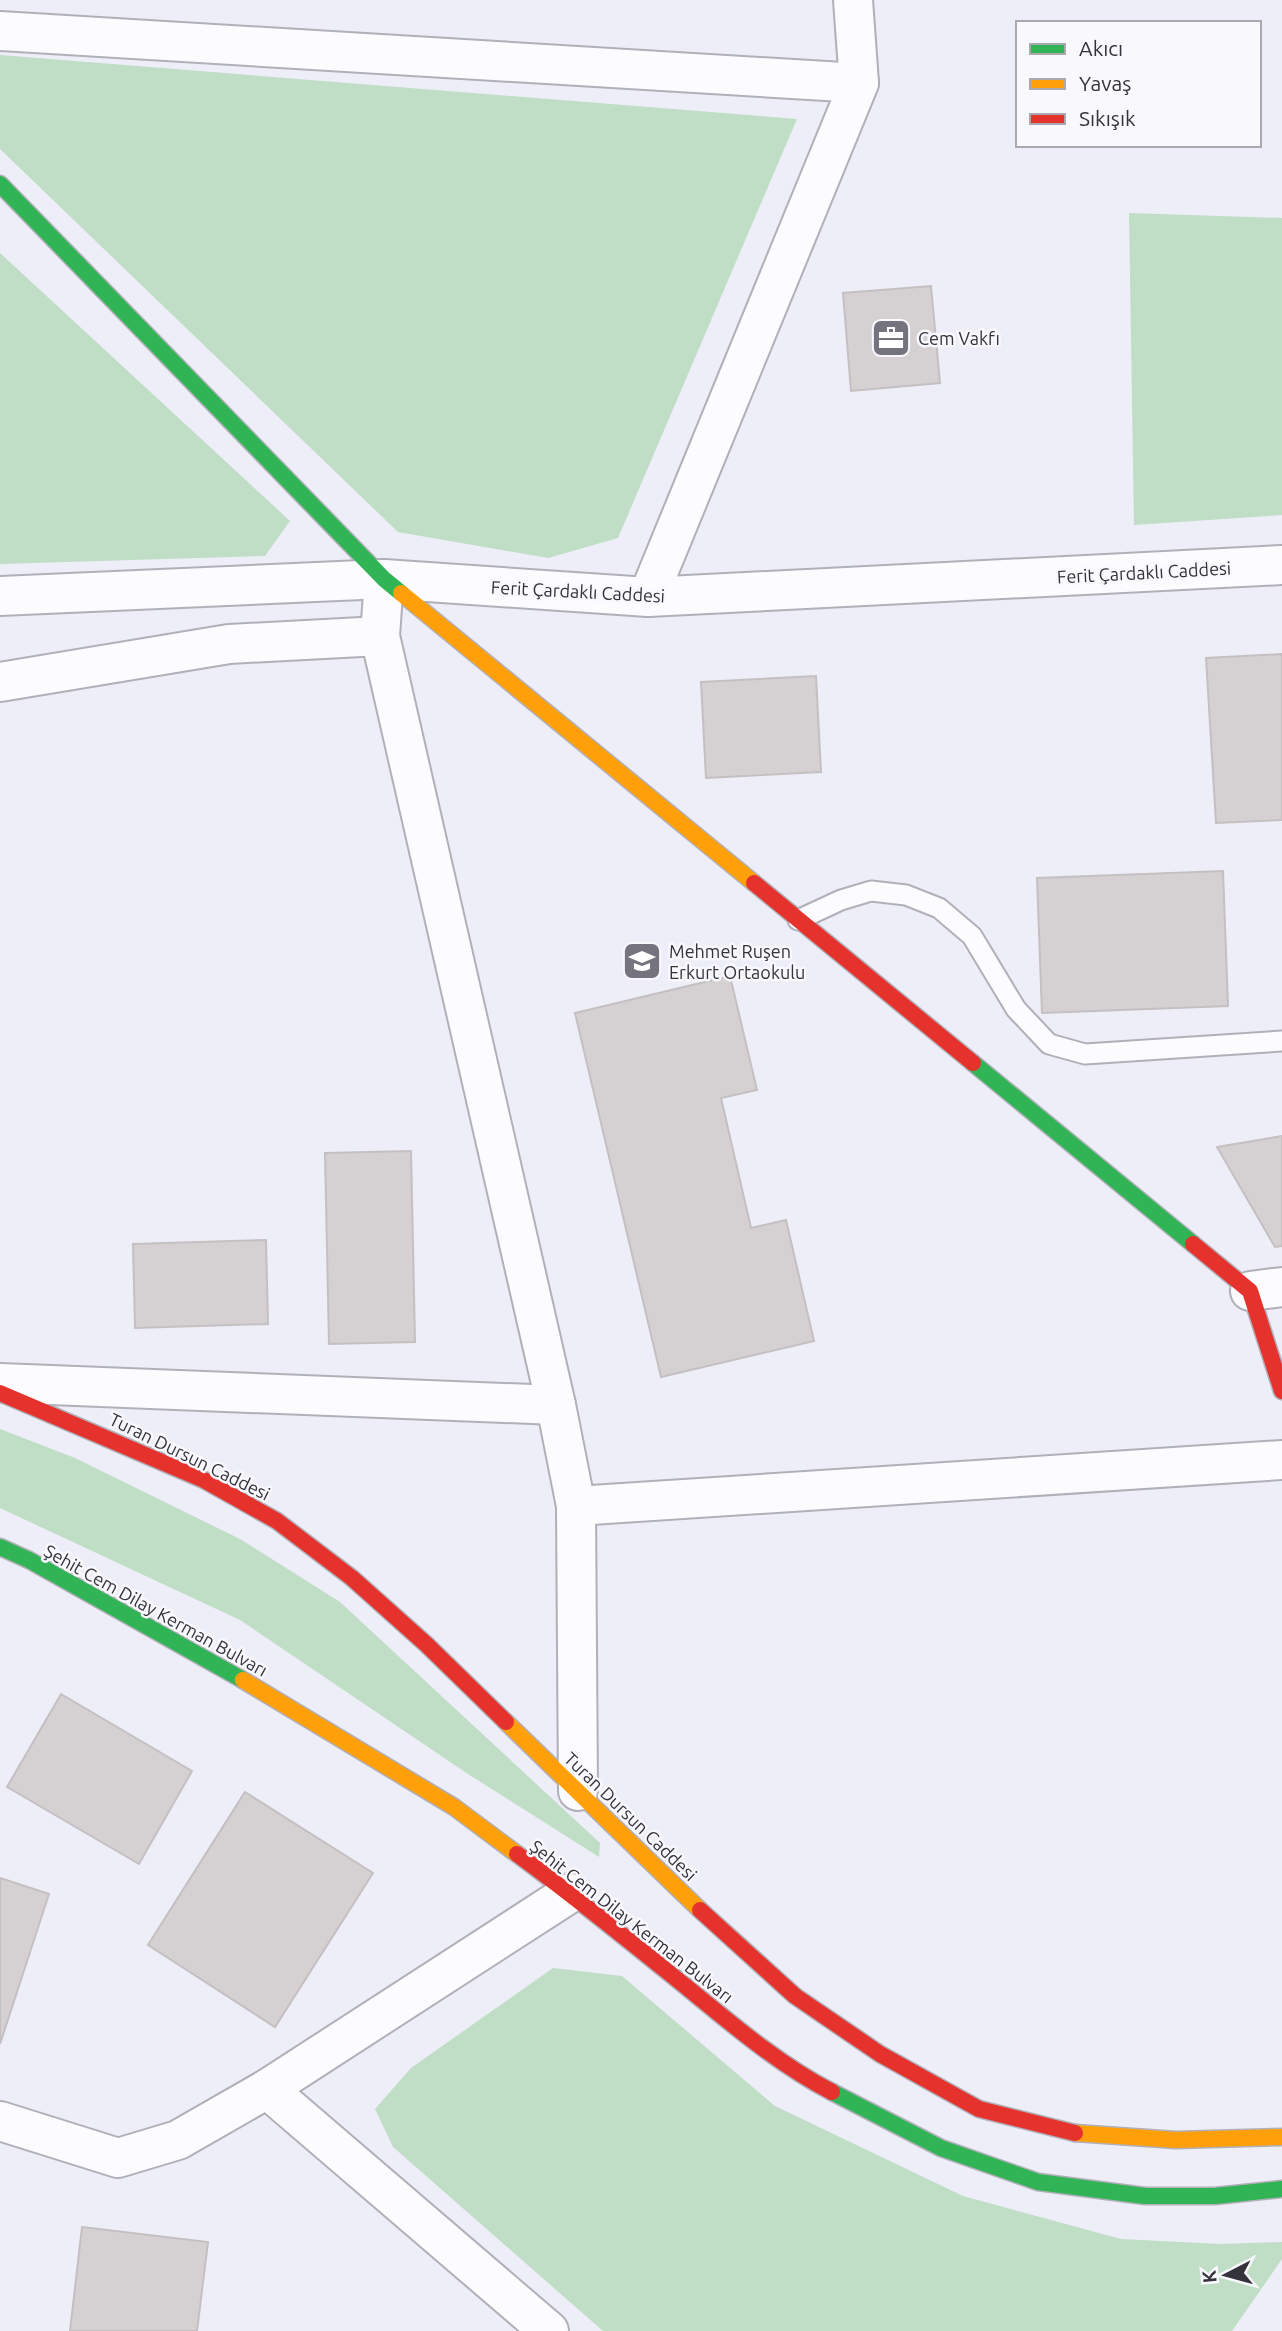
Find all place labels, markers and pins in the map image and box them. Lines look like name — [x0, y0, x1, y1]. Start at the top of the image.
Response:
office icon: Cem Vakfı — [870, 317, 912, 359]
place label: Cem Vakfı — [918, 328, 1000, 348]
school or university icon: Mehmet Ruşen Erkurt Ortaokulu — [621, 940, 663, 982]
place label: Mehmet Ruşen Erkurt Ortaokulu — [669, 941, 805, 982]

